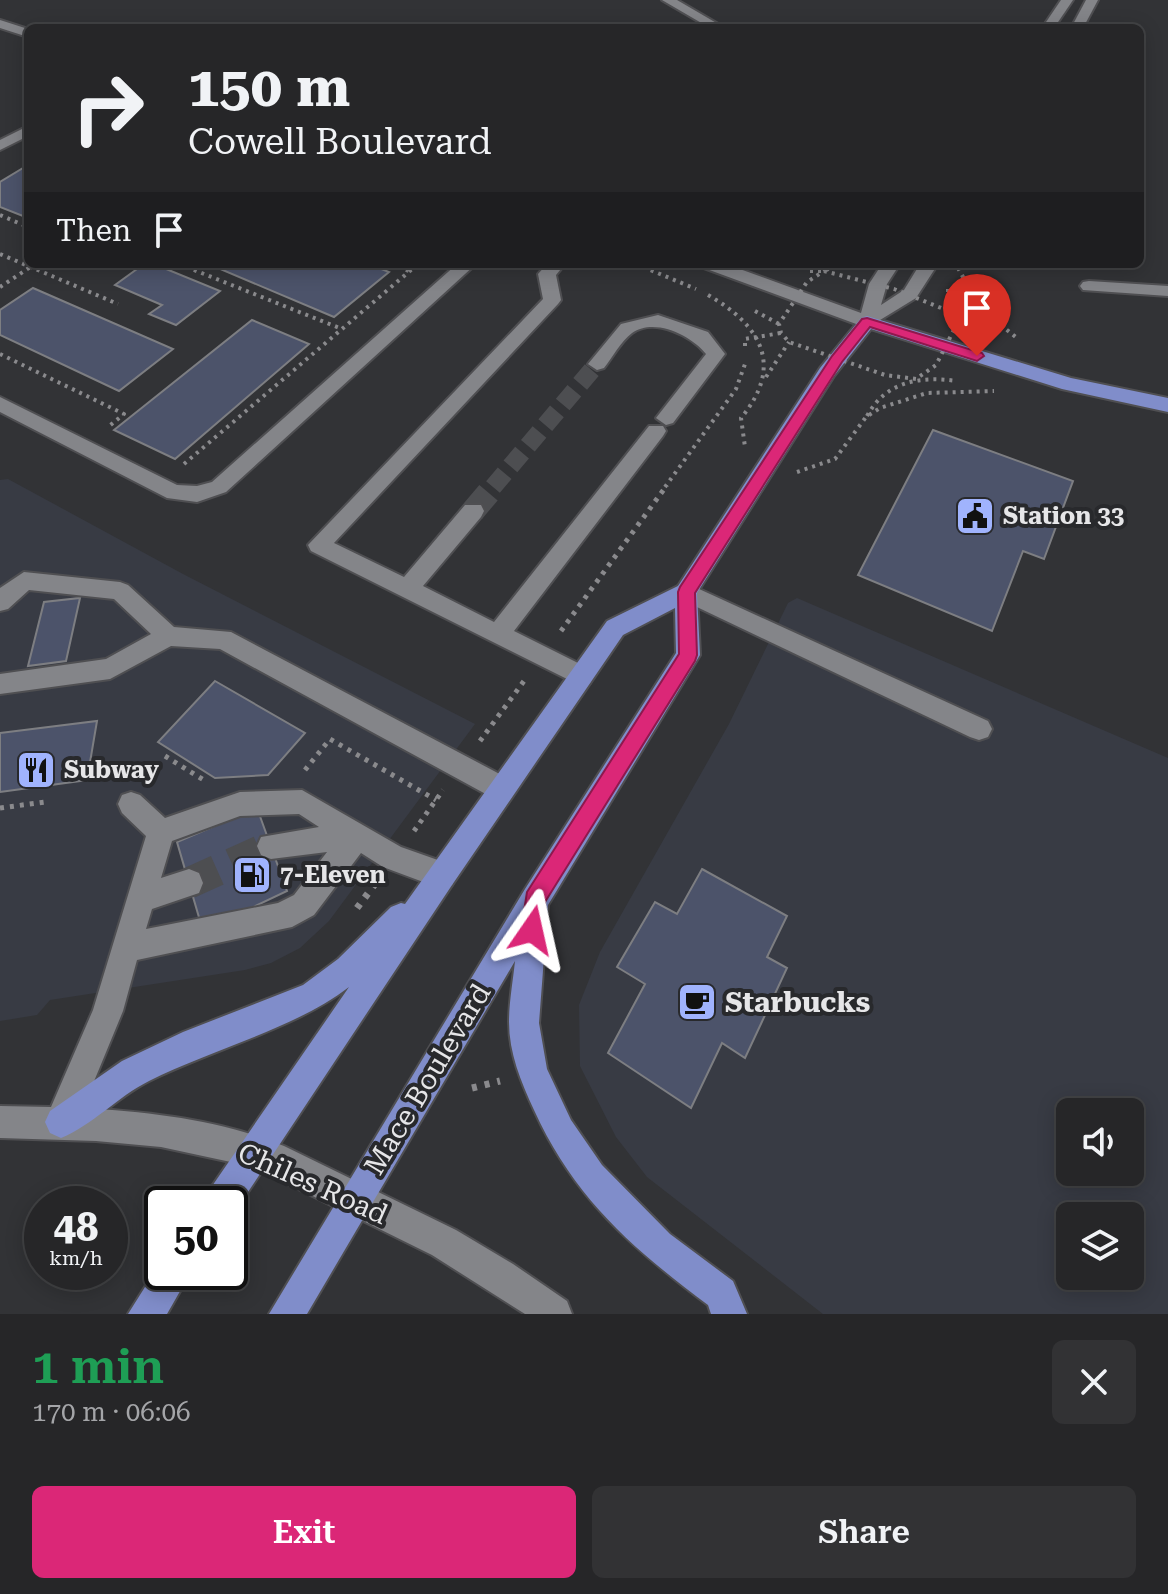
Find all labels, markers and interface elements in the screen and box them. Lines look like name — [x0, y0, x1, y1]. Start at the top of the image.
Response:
text: 150 m — [188, 54, 350, 120]
icon: right — [56, 56, 160, 160]
text: Cowell Boulevard — [188, 121, 492, 163]
icon: arrive — [147, 208, 191, 252]
text: Then — [56, 213, 131, 248]
pin — [943, 274, 1011, 356]
icon: arrive — [955, 286, 999, 330]
public building icon: Station 33 — [954, 495, 996, 537]
place label: Station 33 — [1003, 502, 1124, 530]
restaurant icon: Subway — [15, 749, 57, 791]
place label: Subway — [64, 756, 159, 784]
fuel station icon: 7-Eleven — [231, 854, 273, 896]
place label: 7-Eleven — [280, 861, 386, 889]
position arrow — [490, 888, 574, 972]
street label: Mace Boulevard — [357, 978, 497, 1181]
cafe icon: Starbucks — [676, 981, 718, 1023]
place label: Starbucks — [725, 986, 870, 1019]
map controls — [1056, 1098, 1144, 1290]
button: sound — [1056, 1098, 1144, 1186]
street label: Chiles Road — [233, 1136, 393, 1231]
speed limit sign: 50 — [144, 1186, 248, 1290]
button: layers — [1056, 1202, 1144, 1290]
text: 48 — [54, 1204, 98, 1251]
text: km/h — [49, 1246, 103, 1270]
text: 1 min — [32, 1339, 164, 1395]
button: close — [1052, 1340, 1136, 1424]
text: 170 m · 06:06 — [32, 1397, 191, 1427]
button: Exit — [32, 1486, 576, 1578]
button: Share — [592, 1486, 1136, 1578]

